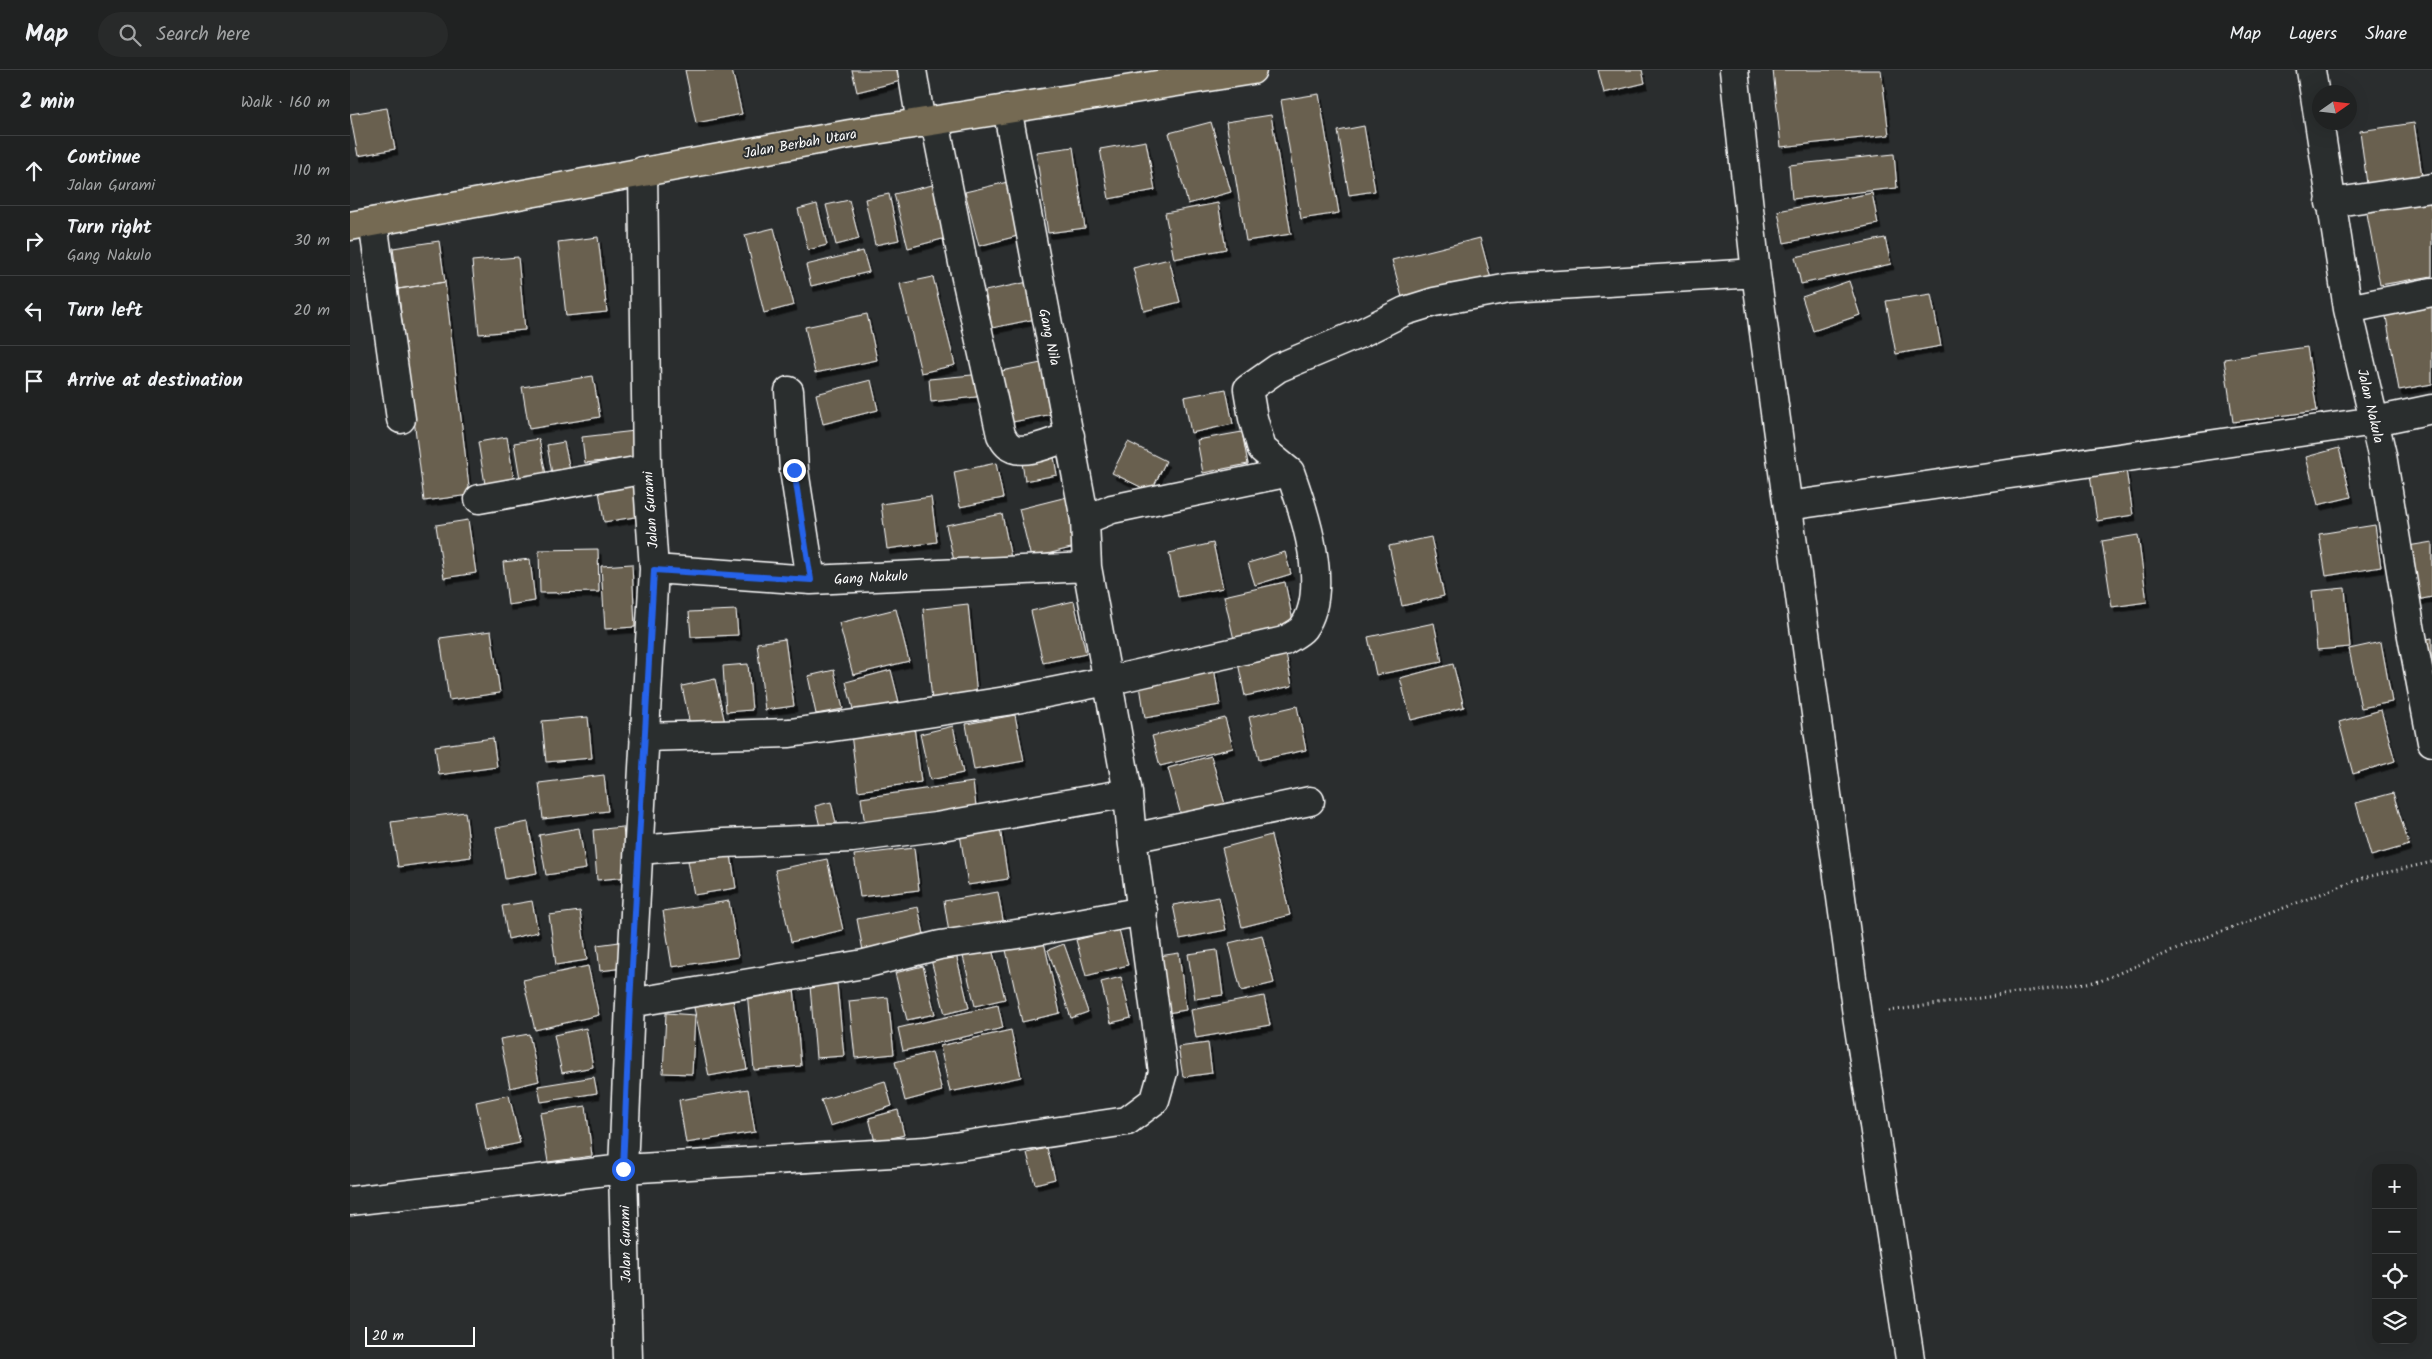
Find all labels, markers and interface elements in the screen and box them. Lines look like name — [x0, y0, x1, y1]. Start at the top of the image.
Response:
search box — [98, 12, 448, 57]
text: Map — [25, 15, 68, 54]
text: Search here — [156, 20, 250, 50]
text: Map — [2230, 20, 2261, 49]
text: Layers — [2289, 20, 2337, 49]
text: Share — [2365, 20, 2407, 49]
icon: search — [116, 21, 144, 49]
north arrow — [2312, 85, 2357, 130]
text: 2 min — [20, 86, 75, 119]
text: Walk · 160 m — [241, 90, 330, 115]
street label: Jalan Berbah Utara — [742, 123, 859, 165]
text: Continue — [67, 143, 140, 173]
icon: ahead — [20, 157, 48, 185]
text: 110 m — [293, 158, 330, 183]
text: Jalan Gurami — [67, 173, 155, 198]
text: Turn right — [67, 213, 152, 243]
icon: right — [20, 227, 48, 255]
text: 30 m — [294, 228, 330, 253]
text: Gang Nakulo — [67, 243, 152, 268]
text: Turn left — [67, 296, 142, 326]
icon: left — [20, 297, 48, 325]
text: 20 m — [294, 298, 330, 323]
street label: Gang Nila — [1032, 307, 1066, 368]
text: Arrive at destination — [67, 366, 243, 396]
icon: arrive — [20, 367, 48, 395]
street label: Jalan Nakula — [2351, 367, 2389, 445]
route end — [783, 459, 806, 482]
street label: Jalan Gurami — [637, 470, 665, 549]
street label: Gang Nakulo — [834, 565, 909, 591]
route start — [612, 1158, 635, 1181]
map controls — [2372, 1164, 2417, 1344]
button: + — [2372, 1164, 2417, 1209]
street label: Jalan Gurami — [614, 1205, 638, 1283]
button: − — [2372, 1209, 2417, 1254]
button: locate — [2372, 1254, 2417, 1299]
button: layers — [2372, 1299, 2417, 1344]
scale bar — [365, 1324, 475, 1347]
text: 20 m — [372, 1325, 404, 1347]

